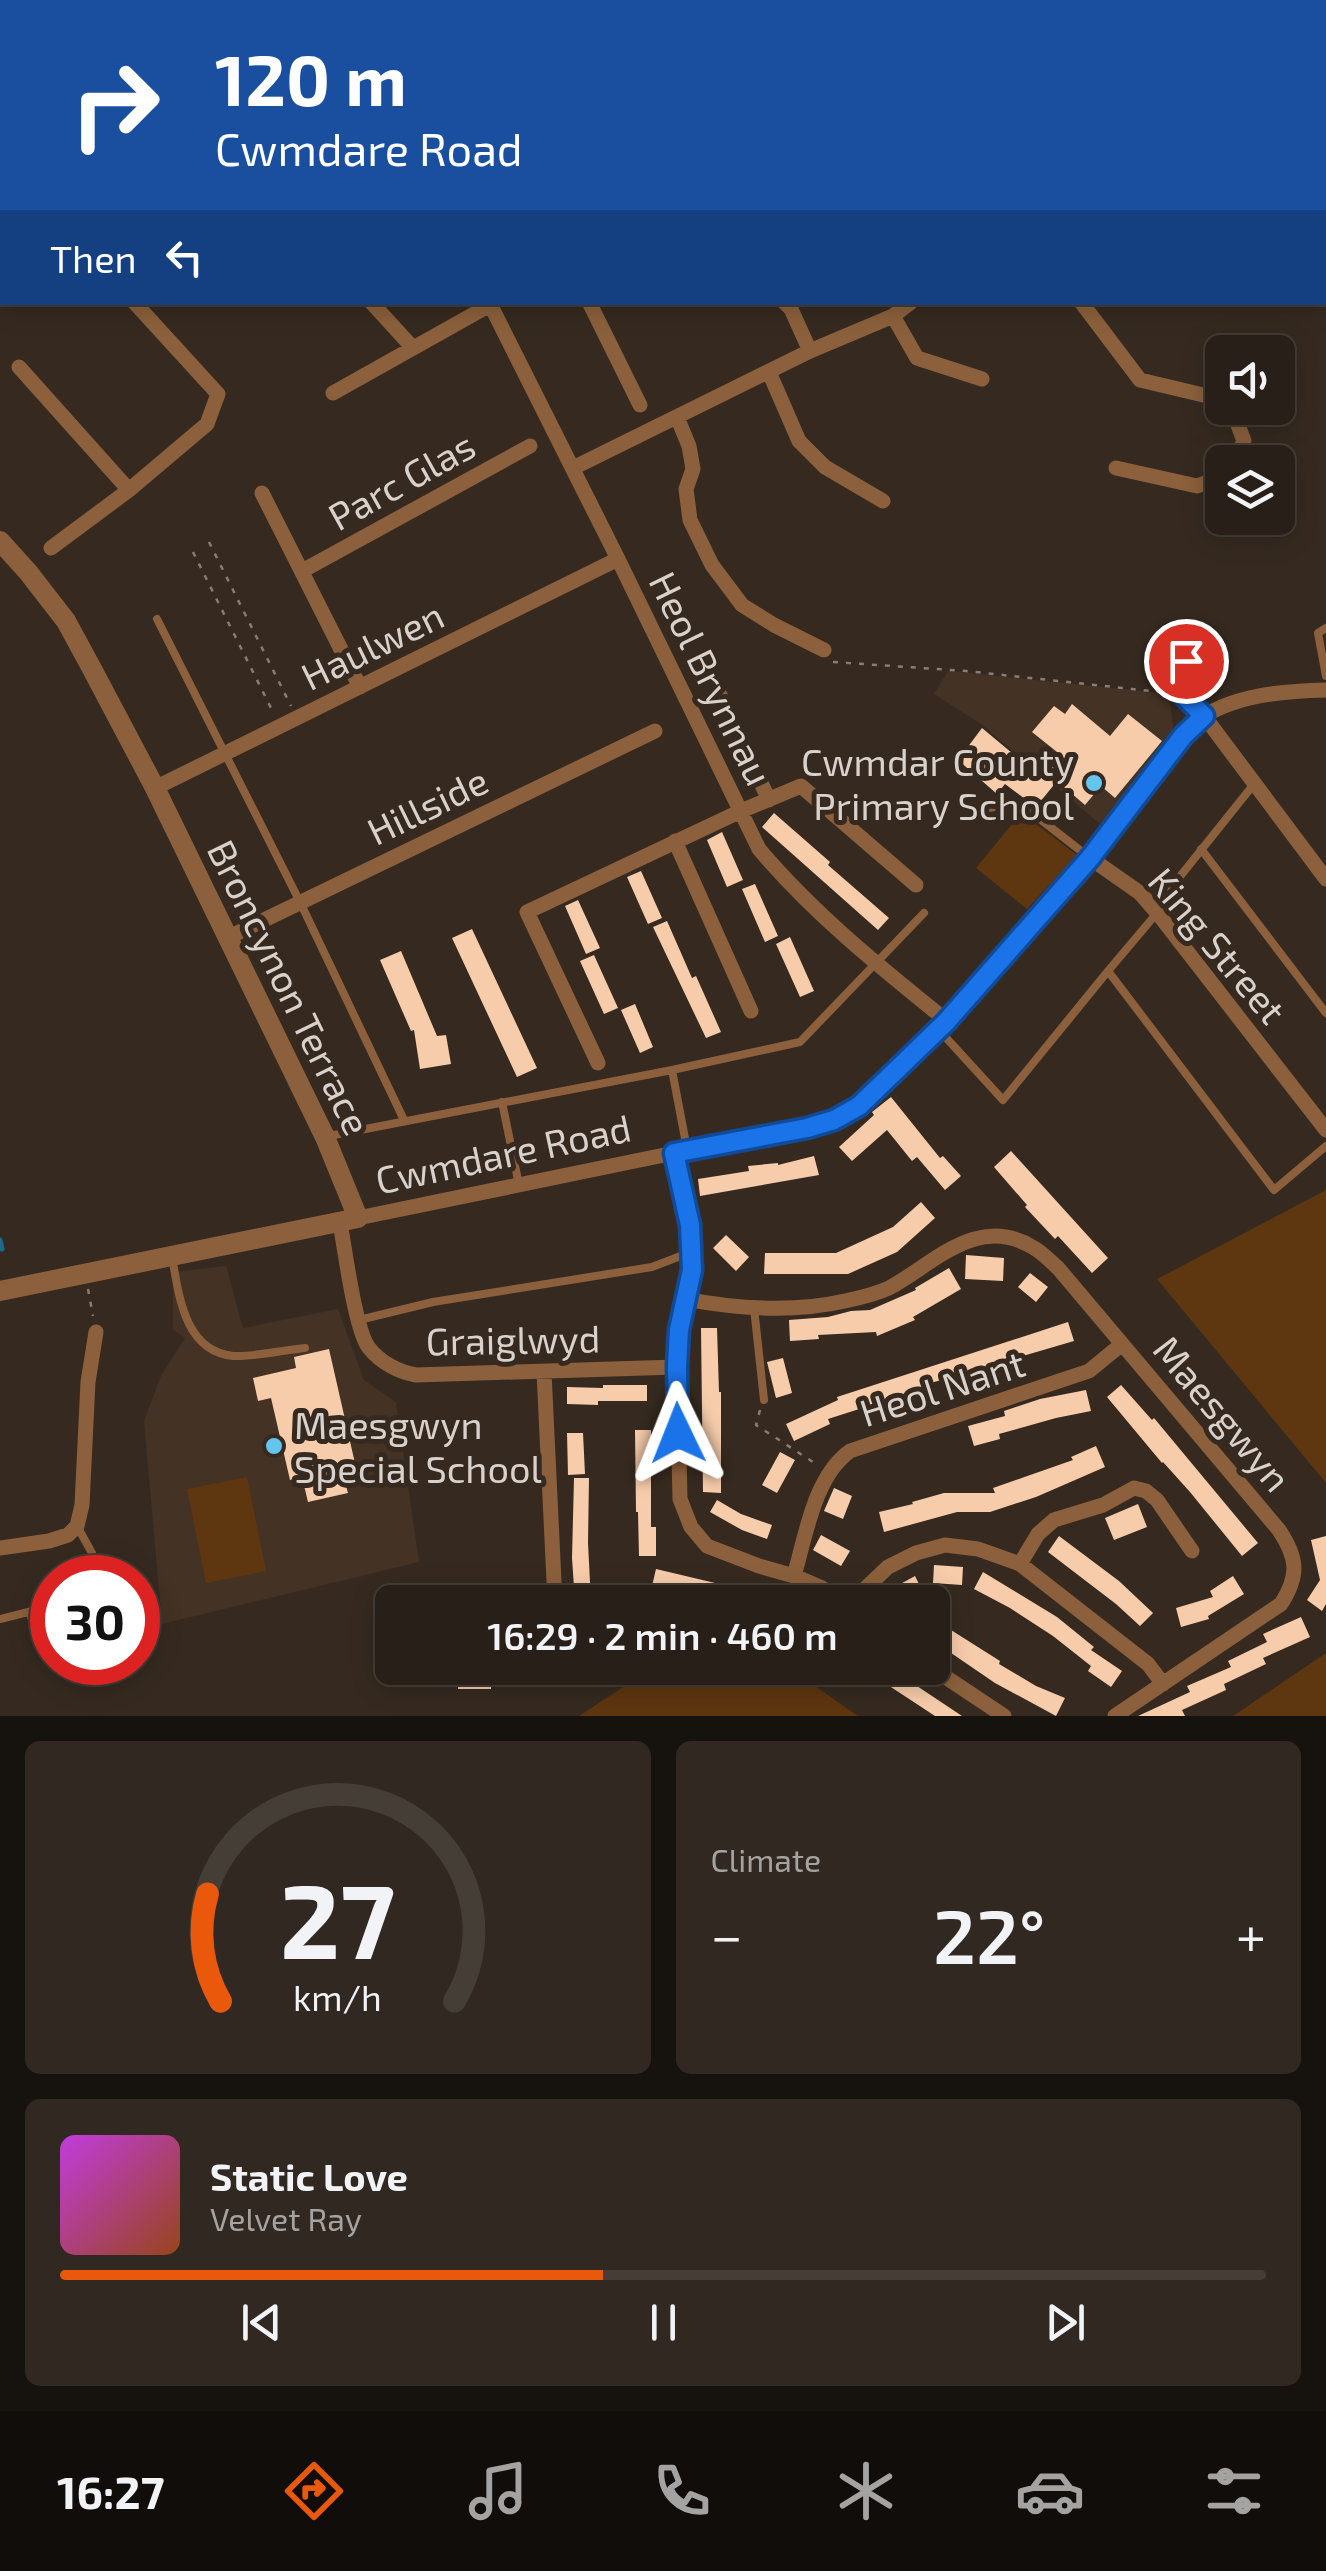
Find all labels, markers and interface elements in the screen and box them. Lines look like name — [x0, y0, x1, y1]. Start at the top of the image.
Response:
text: 120 m — [215, 36, 407, 120]
icon: right — [50, 40, 180, 170]
text: Cwmdare Road — [215, 121, 523, 175]
icon: left — [157, 230, 212, 285]
text: Then — [50, 235, 137, 281]
map controls — [1205, 335, 1295, 535]
button: sound — [1205, 335, 1295, 425]
street label: Parc Glas — [320, 421, 482, 539]
button: layers — [1205, 445, 1295, 535]
street label: Heol Brynnau — [641, 564, 783, 792]
street label: Haulwen — [293, 591, 451, 699]
pin — [1144, 619, 1229, 704]
icon: arrive — [1159, 634, 1214, 689]
place label: Cwmdar County Primary School — [801, 738, 1074, 828]
street label: Hillside — [359, 756, 495, 854]
marker: Cwmdar County Primary School — [1083, 772, 1105, 794]
street label: Broncynon Terrace — [199, 832, 381, 1142]
street label: King Street — [1140, 858, 1296, 1032]
street label: Cwmdare Road — [371, 1103, 635, 1203]
street label: Graiglwyd — [425, 1314, 601, 1364]
street label: Maesgwyn — [1145, 1326, 1301, 1500]
street label: Heol Nant — [854, 1339, 1030, 1435]
position arrow — [626, 1381, 730, 1485]
place label: Maesgwyn Special School — [294, 1401, 542, 1491]
marker: Maesgwyn Special School — [263, 1435, 285, 1457]
speed limit sign: 30 — [30, 1555, 160, 1685]
text: 16:29 · 2 min · 460 m — [487, 1612, 838, 1658]
text: Climate — [711, 1840, 821, 1878]
text: 27 — [280, 1855, 395, 1980]
text: 22° — [933, 1889, 1045, 1979]
text: − — [711, 1901, 743, 1967]
text: + — [1236, 1901, 1266, 1967]
text: km/h — [293, 1975, 382, 2018]
text: Static Love — [210, 2153, 408, 2199]
text: Velvet Ray — [210, 2199, 362, 2237]
icon: previous — [234, 2295, 289, 2350]
icon: pause — [636, 2295, 691, 2350]
icon: next — [1038, 2295, 1093, 2350]
icon: directions — [279, 2456, 349, 2526]
icon: music — [463, 2456, 533, 2526]
icon: phone — [647, 2456, 717, 2526]
icon: climate — [831, 2456, 901, 2526]
icon: car — [1015, 2456, 1085, 2526]
icon: filters — [1199, 2456, 1269, 2526]
text: 16:27 — [57, 2464, 165, 2518]

